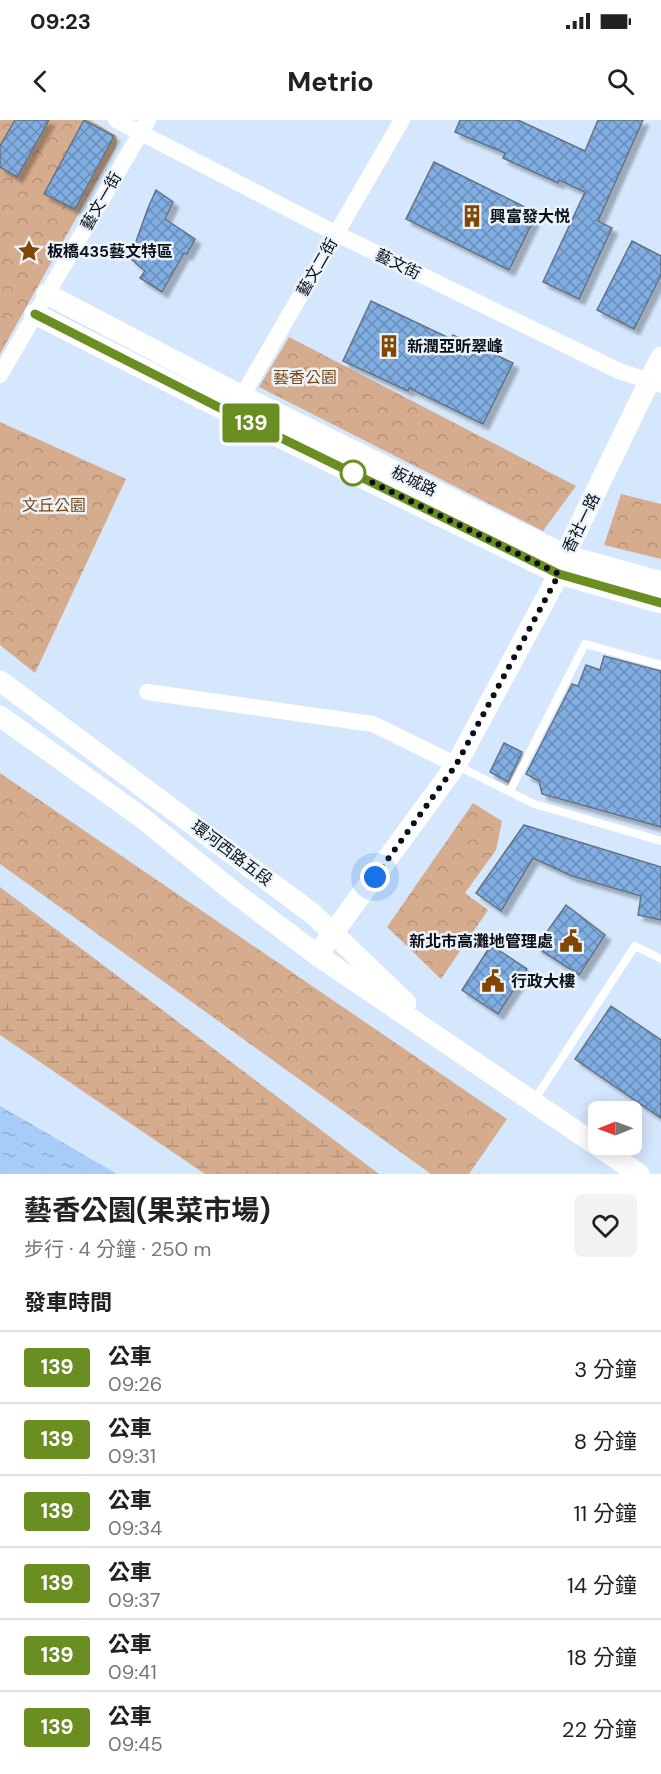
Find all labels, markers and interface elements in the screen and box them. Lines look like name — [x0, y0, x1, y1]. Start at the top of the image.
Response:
text: 09:23 — [30, 7, 91, 36]
text: Metrio — [287, 64, 374, 99]
icon: back — [24, 65, 57, 98]
icon: search — [604, 65, 637, 98]
street label: 藝文一街 — [76, 168, 126, 234]
building icon: 興富發大悦 — [459, 203, 485, 229]
place label: 興富發大悦 — [490, 206, 570, 227]
street label: 藝文二街 — [292, 234, 342, 300]
place icon: 板橋435藝文特區 — [16, 238, 42, 264]
place label: 板橋435藝文特區 — [47, 241, 173, 262]
street label: 藝文街 — [372, 244, 424, 284]
building icon: 新潤亞昕翠峰 — [376, 333, 402, 359]
place label: 新潤亞昕翠峰 — [407, 336, 503, 357]
park label: 藝香公園 — [273, 367, 337, 388]
line badge: 139 — [216, 404, 286, 442]
text: 139 — [234, 409, 268, 437]
unlabelled marker — [340, 460, 366, 486]
street label: 板城路 — [388, 461, 440, 501]
street label: 香社一路 — [558, 490, 604, 556]
park label: 文丘公園 — [22, 495, 86, 516]
street label: 環河西路五段 — [187, 816, 277, 890]
your location — [360, 862, 390, 892]
public building icon: 新北市高灘地管理處 — [558, 928, 584, 954]
place label: 新北市高灘地管理處 — [409, 931, 553, 952]
public building icon: 行政大樓 — [480, 968, 506, 994]
place label: 行政大樓 — [511, 971, 575, 992]
north arrow — [588, 1101, 642, 1155]
map controls — [588, 1101, 642, 1155]
text: 藝香公園(果菜市場) — [24, 1192, 271, 1229]
button: heart — [574, 1194, 637, 1257]
text: 步行 · 4 分鐘 · 250 m — [24, 1236, 211, 1262]
text: 發車時間 — [24, 1288, 112, 1317]
text: 公車 — [108, 1342, 152, 1371]
text: 139 — [40, 1353, 74, 1381]
text: 3 分鐘 — [574, 1355, 637, 1384]
text: 09:26 — [108, 1371, 162, 1397]
text: 公車 — [108, 1414, 152, 1443]
text: 139 — [40, 1425, 74, 1453]
text: 8 分鐘 — [574, 1427, 637, 1456]
text: 09:31 — [108, 1443, 156, 1469]
text: 公車 — [108, 1486, 152, 1515]
text: 139 — [40, 1497, 74, 1525]
text: 11 分鐘 — [573, 1499, 637, 1528]
text: 09:34 — [108, 1515, 162, 1541]
text: 公車 — [108, 1558, 152, 1587]
text: 139 — [40, 1569, 74, 1597]
text: 14 分鐘 — [567, 1571, 637, 1600]
text: 09:37 — [108, 1587, 160, 1613]
text: 公車 — [108, 1630, 152, 1659]
text: 139 — [40, 1641, 74, 1669]
text: 18 分鐘 — [567, 1643, 637, 1672]
text: 09:41 — [108, 1659, 157, 1685]
text: 公車 — [108, 1702, 152, 1731]
text: 139 — [40, 1713, 74, 1741]
text: 22 分鐘 — [562, 1715, 637, 1744]
text: 09:45 — [108, 1731, 163, 1757]

